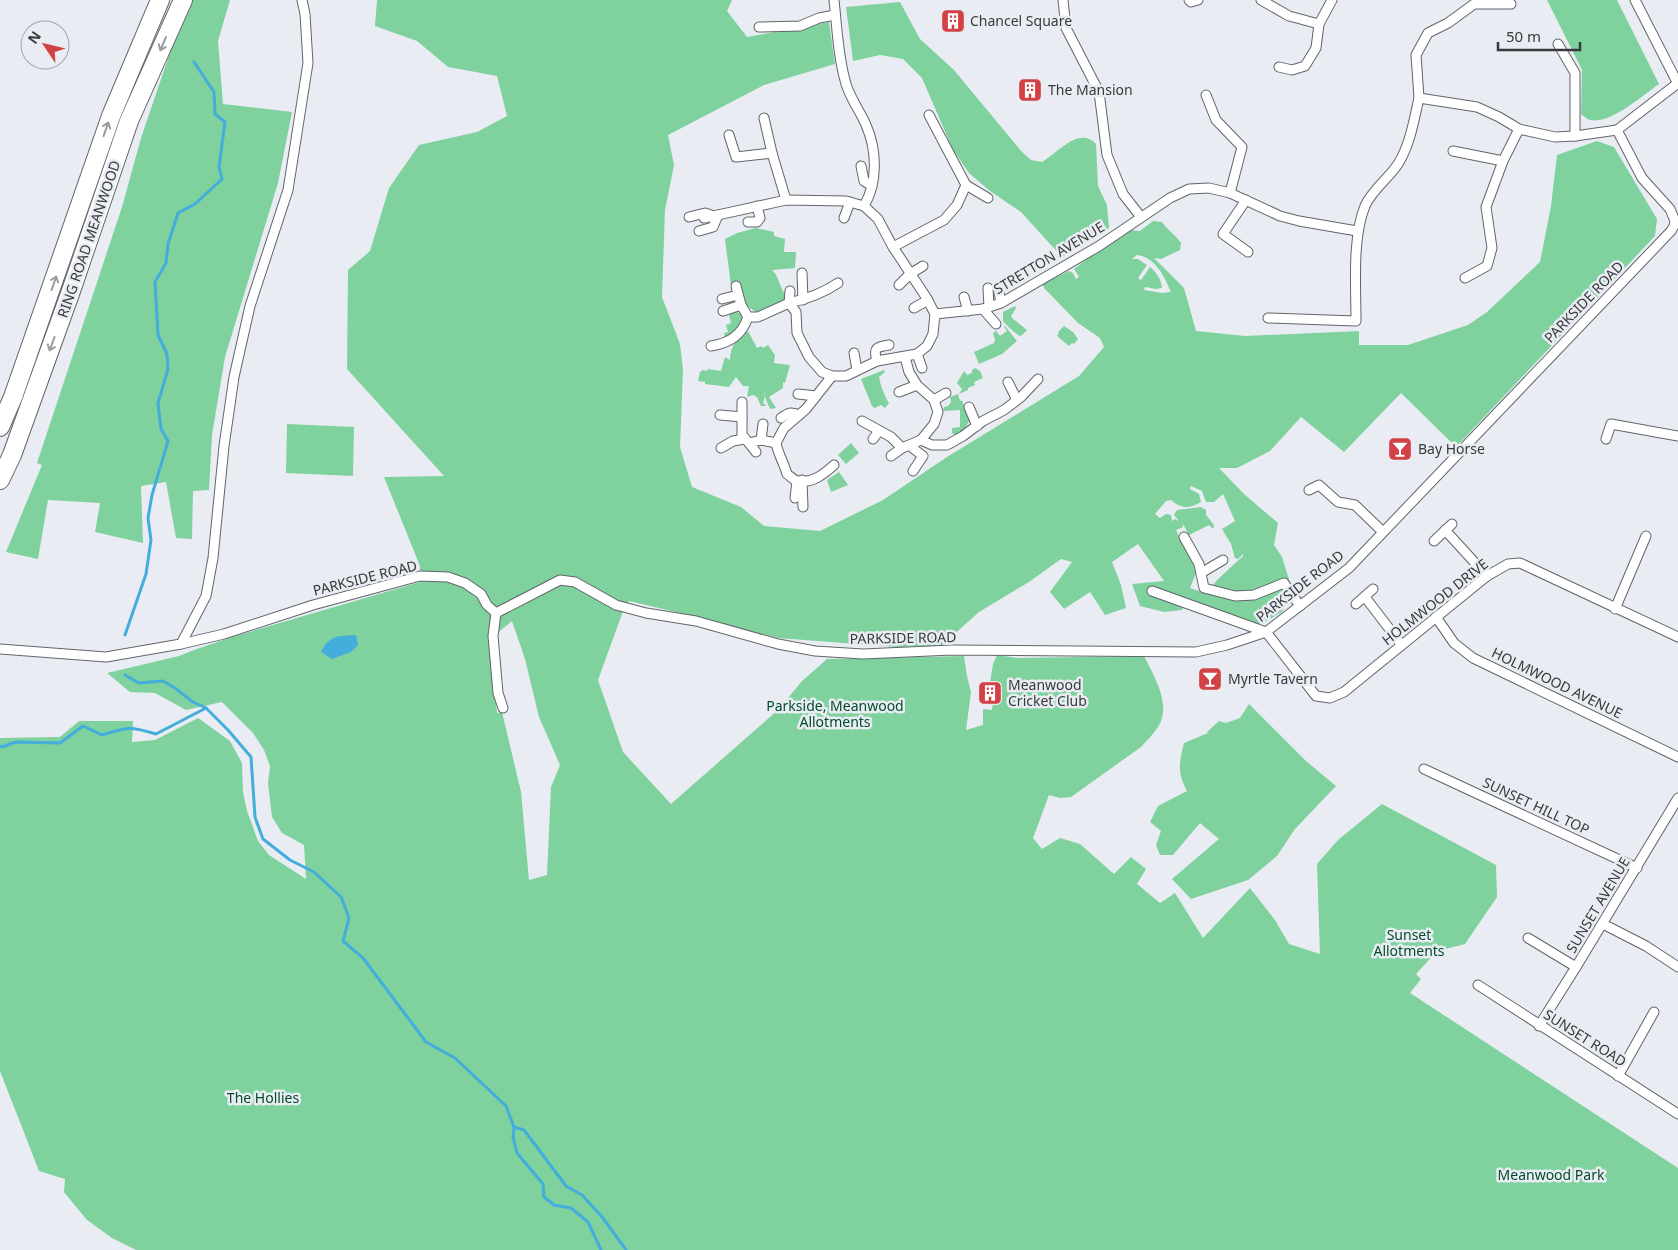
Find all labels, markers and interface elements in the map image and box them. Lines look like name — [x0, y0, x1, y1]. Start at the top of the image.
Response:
building icon: Chancel Square — [940, 8, 966, 34]
place label: Chancel Square — [970, 11, 1072, 30]
north arrow — [20, 20, 70, 70]
scale bar — [1498, 20, 1580, 52]
text: 50 m — [1506, 26, 1541, 46]
text: N — [23, 27, 45, 47]
one-way arrow — [157, 36, 167, 51]
building icon: The Mansion — [1017, 77, 1043, 103]
place label: The Mansion — [1048, 80, 1133, 99]
one-way arrow — [102, 121, 112, 137]
street label: RING ROAD MEANWOOD — [53, 158, 124, 320]
street label: STRETTON AVENUE — [990, 217, 1108, 298]
street label: PARKSIDE ROAD — [1540, 257, 1628, 347]
one-way arrow — [49, 275, 59, 291]
one-way arrow — [47, 336, 56, 351]
bar icon: Bay Horse — [1387, 436, 1413, 462]
place label: Bay Horse — [1418, 439, 1485, 458]
street label: PARKSIDE ROAD — [1252, 545, 1348, 626]
street label: HOLMWOOD DRIVE — [1378, 554, 1492, 649]
street label: PARKSIDE ROAD — [311, 555, 419, 600]
street label: PARKSIDE ROAD — [849, 627, 957, 648]
street label: HOLMWOOD AVENUE — [1489, 643, 1626, 722]
bar icon: Myrtle Tavern — [1197, 666, 1223, 692]
place label: Myrtle Tavern — [1228, 669, 1318, 688]
place label: Meanwood Cricket Club — [1008, 675, 1087, 710]
building icon: Meanwood Cricket Club — [977, 680, 1003, 706]
park label: Parkside, Meanwood Allotments — [766, 696, 904, 731]
street label: SUNSET HILL TOP — [1480, 772, 1593, 839]
street label: SUNSET AVENUE — [1561, 853, 1634, 956]
park label: Sunset Allotments — [1373, 925, 1445, 960]
street label: SUNSET ROAD — [1540, 1005, 1630, 1071]
park label: The Hollies — [227, 1088, 299, 1107]
park label: Meanwood Park — [1498, 1165, 1605, 1184]

